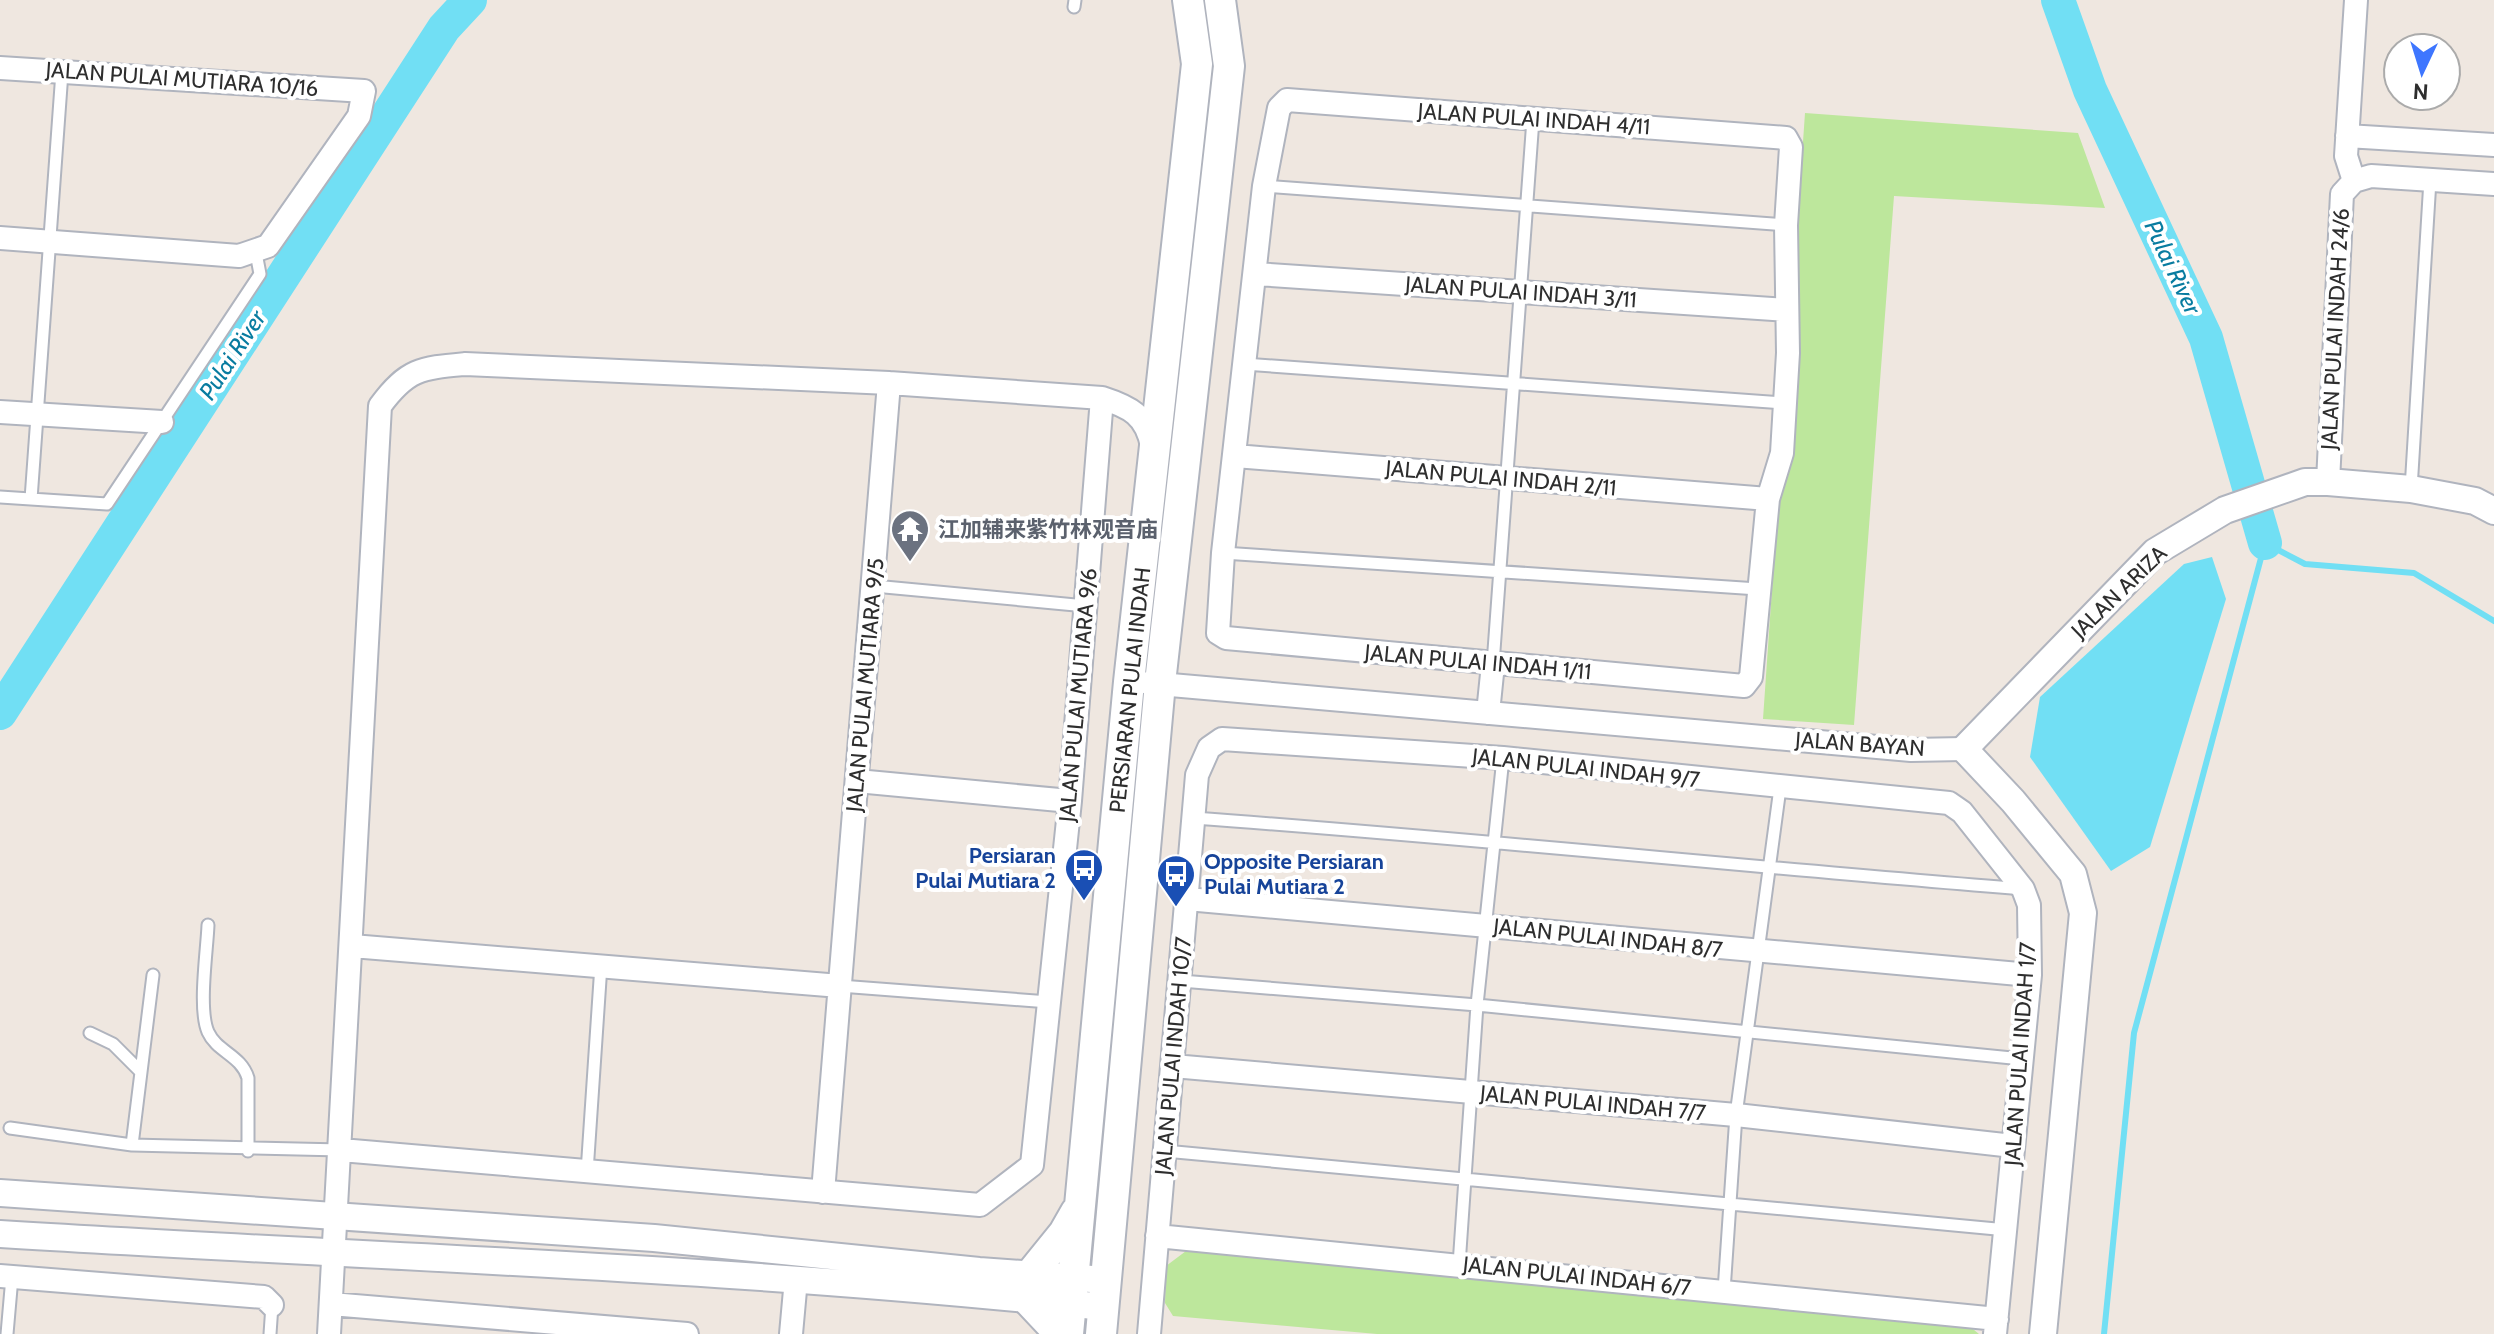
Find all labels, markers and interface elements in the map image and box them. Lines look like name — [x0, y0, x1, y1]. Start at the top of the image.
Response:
north arrow — [2382, 32, 2462, 112]
street label: JALAN PULAI MUTIARA 10/16 — [44, 56, 319, 102]
text: N — [2412, 77, 2429, 105]
street label: JALAN PULAI INDAH 4/11 — [1416, 97, 1651, 141]
street label: JALAN PULAI INDAH 24/6 — [2315, 207, 2355, 452]
water label: Pulai River — [2139, 215, 2208, 320]
street label: JALAN PULAI INDAH 3/11 — [1403, 270, 1638, 314]
water label: Pulai River — [192, 304, 272, 405]
street label: JALAN PULAI INDAH 2/11 — [1383, 454, 1618, 502]
temple icon: 江加辅来紫竹林观音庙 — [889, 508, 931, 563]
place label: 江加辅来紫竹林观音庙 — [938, 516, 1158, 543]
street label: JALAN ARIZA — [2065, 540, 2173, 645]
street label: JALAN PULAI MUTIARA 9/5 — [840, 557, 890, 814]
street label: PERSIARAN PULAI INDAH — [1104, 566, 1156, 814]
street label: JALAN PULAI MUTIARA 9/6 — [1053, 567, 1103, 824]
street label: JALAN PULAI INDAH 1/11 — [1363, 639, 1592, 685]
street label: JALAN BAYAN — [1793, 726, 1926, 762]
street label: JALAN PULAI INDAH 9/7 — [1470, 743, 1701, 793]
place label: Persiaran Pulai Mutiara 2 — [915, 842, 1056, 894]
bus stop icon: Persiaran Pulai Mutiara 2 — [1063, 847, 1105, 902]
place label: Opposite Persiaran Pulai Mutiara 2 — [1204, 848, 1384, 900]
bus stop icon: Opposite Persiaran Pulai Mutiara 2 — [1155, 853, 1197, 908]
street label: JALAN PULAI INDAH 8/7 — [1491, 912, 1724, 963]
street label: JALAN PULAI INDAH 10/7 — [1149, 936, 1197, 1177]
street label: JALAN PULAI INDAH 1/7 — [1999, 941, 2041, 1168]
street label: JALAN PULAI INDAH 7/7 — [1478, 1080, 1707, 1126]
street label: JALAN PULAI INDAH 6/7 — [1461, 1250, 1692, 1301]

